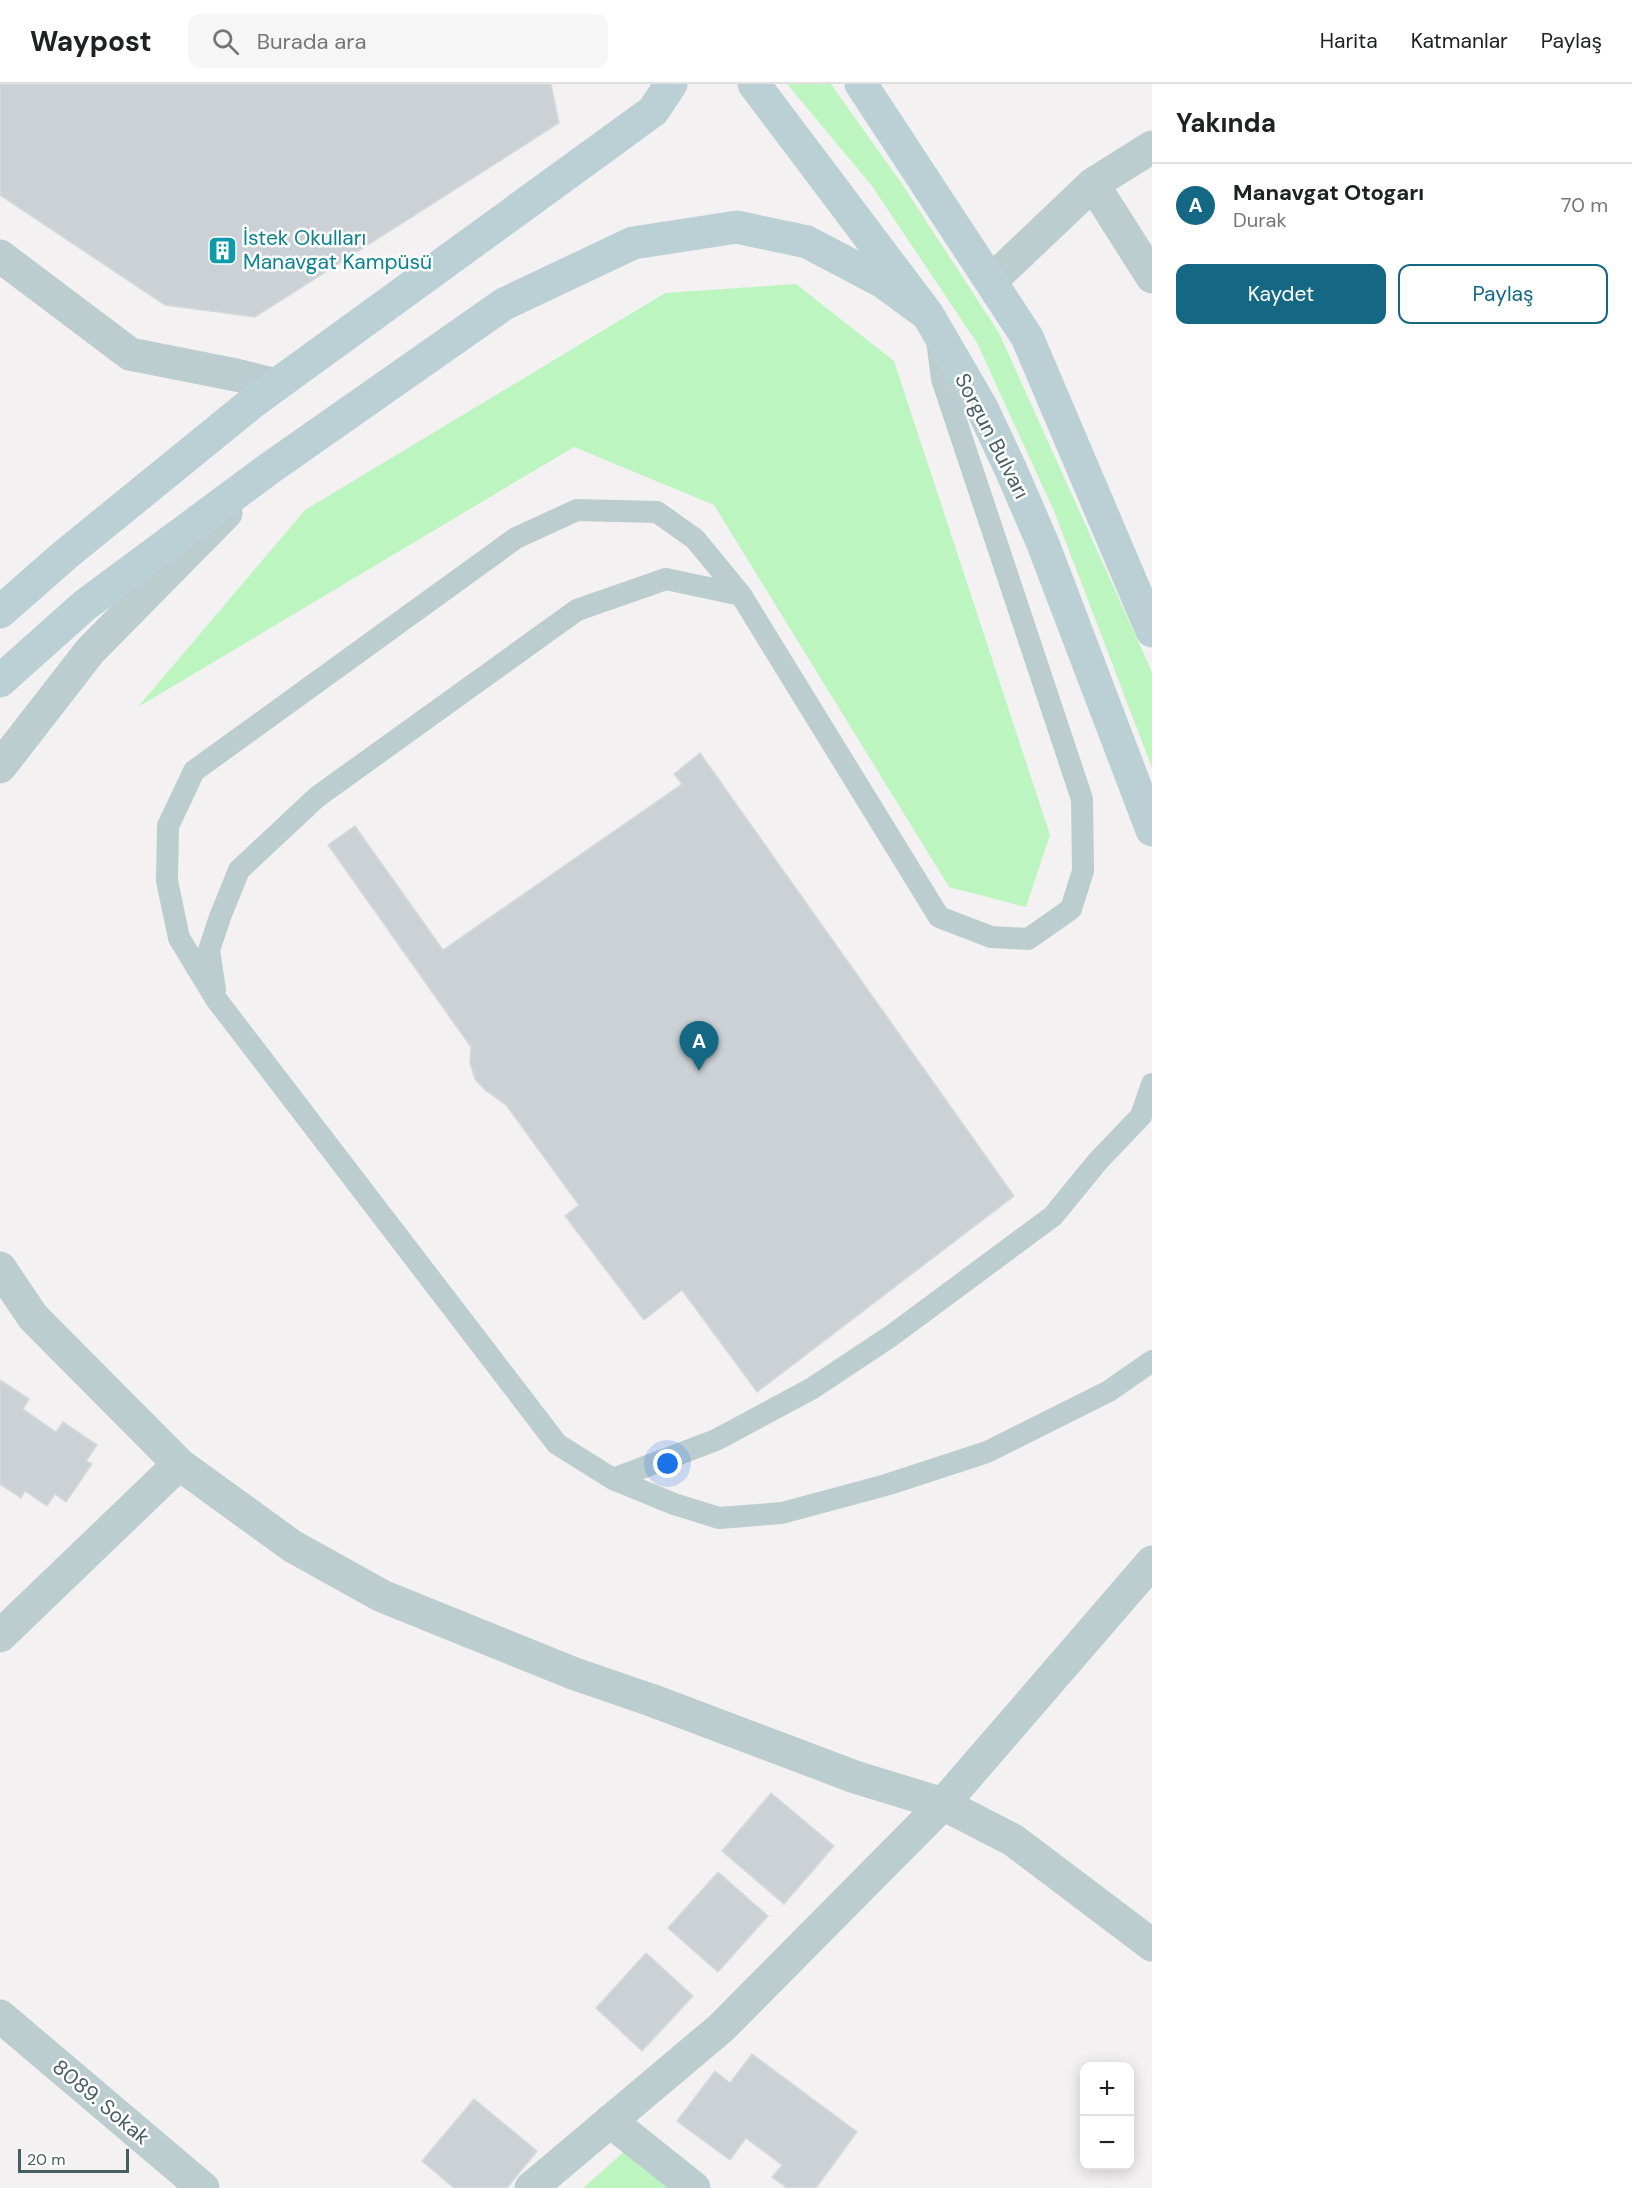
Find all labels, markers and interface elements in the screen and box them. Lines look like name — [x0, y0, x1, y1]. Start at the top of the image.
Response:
search box — [188, 14, 608, 68]
text: Waypost — [30, 23, 152, 60]
icon: search — [209, 25, 242, 58]
text: Burada ara — [257, 27, 366, 56]
text: Harita — [1320, 27, 1378, 55]
text: Katmanlar — [1411, 27, 1508, 55]
text: Paylaş — [1541, 27, 1602, 55]
text: Yakında — [1176, 106, 1276, 140]
text: Manavgat Otogarı — [1233, 178, 1424, 207]
text: A — [1188, 192, 1203, 218]
text: 70 m — [1561, 192, 1608, 218]
text: Durak — [1233, 207, 1287, 233]
place label: İstek Okulları Manavgat Kampüsü — [243, 224, 432, 276]
building icon: İstek Okulları Manavgat Kampüsü — [206, 234, 238, 266]
button: Kaydet — [1176, 264, 1386, 324]
button: Paylaş — [1398, 264, 1608, 324]
street label: Sorgun Bulvarı — [948, 368, 1036, 504]
pin: A — [680, 1022, 718, 1071]
your location — [653, 1449, 682, 1478]
street label: 8089. Sokak — [47, 2053, 156, 2151]
map controls — [1080, 2062, 1134, 2170]
button: + — [1080, 2062, 1134, 2116]
button: − — [1080, 2116, 1134, 2170]
scale bar — [18, 2146, 129, 2174]
text: 20 m — [27, 2149, 66, 2170]

